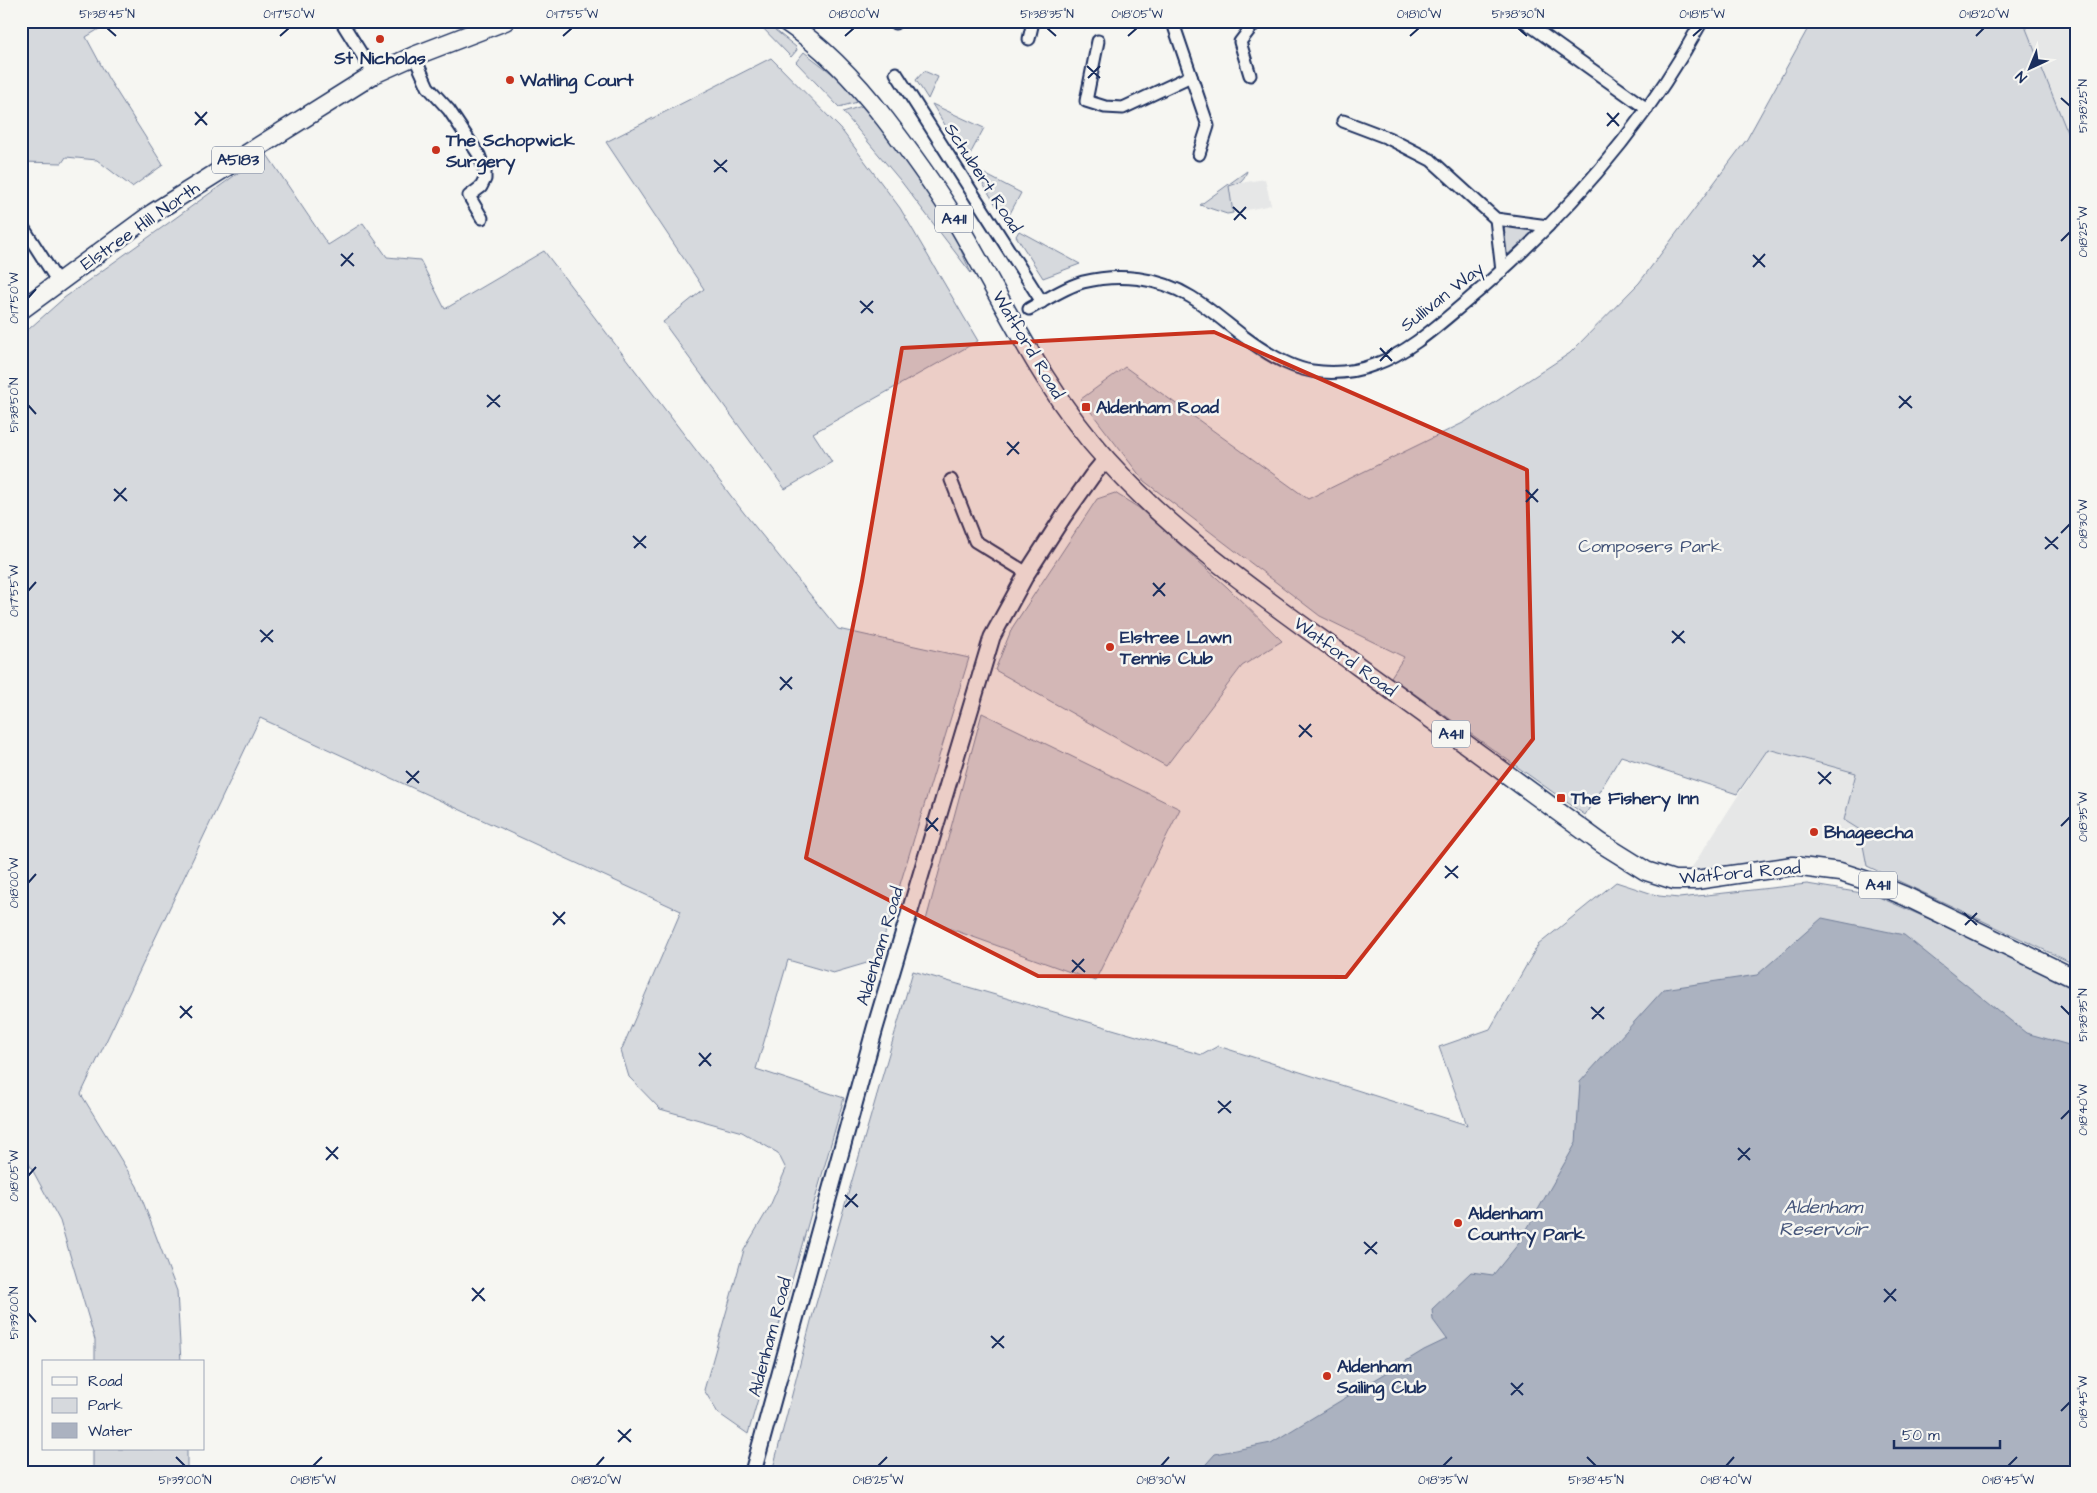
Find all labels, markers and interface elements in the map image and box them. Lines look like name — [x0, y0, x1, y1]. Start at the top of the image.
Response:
text: 51°38'45"N — [79, 6, 135, 23]
text: 0°17'50"W — [263, 6, 315, 23]
text: 0°17'55"W — [546, 6, 599, 23]
text: 0°18'00"W — [829, 6, 880, 23]
text: 51°38'35"N — [1020, 6, 1074, 23]
text: 0°18'05"W — [1111, 6, 1164, 23]
text: 0°18'10"W — [1397, 6, 1442, 23]
text: 51°38'30"N — [1492, 6, 1545, 23]
text: 0°18'15"W — [1679, 6, 1726, 23]
text: 0°18'20"W — [1959, 6, 2010, 23]
marker: St Nicholas — [374, 33, 386, 45]
north arrow — [2004, 42, 2054, 92]
place label: St Nicholas — [333, 46, 426, 71]
text: N — [2011, 66, 2032, 87]
place label: Watling Court — [519, 68, 634, 94]
marker: Watling Court — [504, 74, 516, 86]
text: 51°38'25"N — [2075, 78, 2092, 133]
street label: Schubert Road — [938, 118, 1028, 238]
place label: The Schopwick Surgery — [445, 128, 576, 175]
marker: The Schopwick Surgery — [430, 144, 442, 156]
road number: A5183 — [212, 146, 264, 174]
street label: Elstree Hill North — [75, 175, 205, 277]
road number: A411 — [935, 205, 973, 232]
text: 0°18'25"W — [2075, 206, 2092, 257]
street label: Sullivan Way — [1395, 256, 1490, 338]
text: 0°17'50"W — [6, 272, 23, 324]
street label: Watford Road — [986, 286, 1070, 404]
text: 51°38'50"N — [6, 377, 23, 432]
place label: Aldenham Road — [1096, 395, 1220, 420]
marker: Aldenham Road — [1080, 401, 1092, 413]
text: 0°18'30"W — [2075, 499, 2092, 549]
park label: Composers Park — [1578, 534, 1722, 559]
text: 0°17'55"W — [6, 564, 23, 617]
street label: Watford Road — [1288, 611, 1402, 703]
place label: Elstree Lawn Tennis Club — [1119, 625, 1232, 671]
marker: Elstree Lawn Tennis Club — [1104, 641, 1116, 653]
road number: A411 — [1432, 721, 1470, 748]
place label: The Fishery Inn — [1570, 786, 1699, 812]
text: 0°18'35"W — [2075, 791, 2092, 842]
marker: The Fishery Inn — [1555, 792, 1567, 804]
place label: Bhageecha — [1824, 820, 1914, 846]
marker: Bhageecha — [1808, 826, 1820, 838]
street label: Watford Road — [1678, 855, 1802, 891]
text: 0°18'00"W — [6, 857, 23, 908]
road number: A411 — [1859, 872, 1897, 898]
street label: Aldenham Road — [850, 884, 910, 1008]
text: 51°38'35"N — [2075, 988, 2092, 1042]
text: 0°18'40"W — [2075, 1084, 2092, 1136]
text: 0°18'05"W — [6, 1149, 23, 1202]
water label: Aldenham Reservoir — [1779, 1194, 1870, 1243]
place label: Aldenham Country Park — [1468, 1201, 1586, 1248]
marker: Aldenham Country Park — [1452, 1217, 1464, 1229]
street label: Aldenham Road — [742, 1274, 798, 1400]
text: 51°39'00"N — [6, 1286, 23, 1340]
place label: Aldenham Sailing Club — [1336, 1354, 1427, 1401]
legend — [42, 1360, 205, 1450]
marker: Aldenham Sailing Club — [1321, 1370, 1333, 1382]
text: Road — [88, 1371, 123, 1392]
text: 0°18'45"W — [2075, 1375, 2092, 1428]
text: Park — [88, 1395, 123, 1416]
scale bar — [1894, 1418, 2001, 1450]
text: Water — [88, 1421, 132, 1442]
text: 50 m — [1902, 1425, 1940, 1446]
text: 51°39'00"N — [158, 1472, 212, 1489]
text: 0°18'15"W — [290, 1472, 337, 1489]
text: 0°18'20"W — [571, 1472, 622, 1489]
text: 0°18'25"W — [853, 1472, 904, 1489]
text: 0°18'30"W — [1136, 1472, 1186, 1489]
text: 0°18'35"W — [1418, 1472, 1469, 1489]
text: 51°38'45"N — [1568, 1472, 1624, 1489]
text: 0°18'40"W — [1700, 1472, 1752, 1489]
text: 0°18'45"W — [1982, 1472, 2035, 1489]

